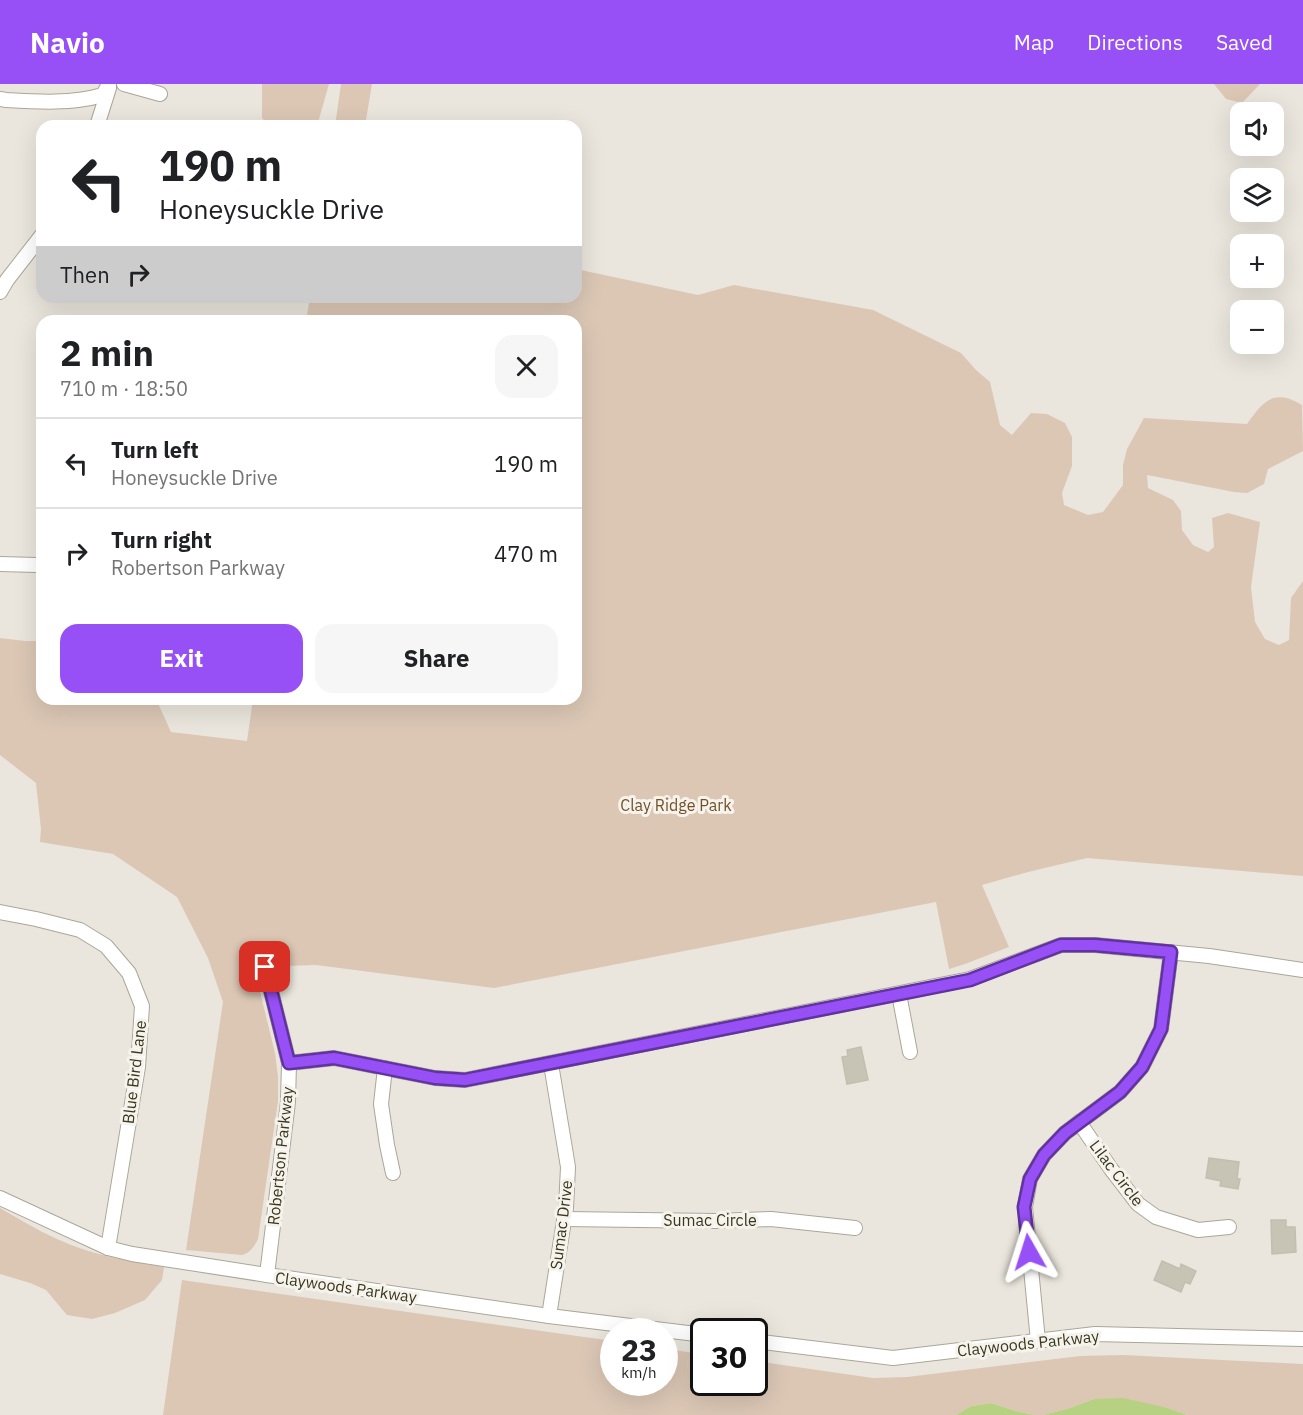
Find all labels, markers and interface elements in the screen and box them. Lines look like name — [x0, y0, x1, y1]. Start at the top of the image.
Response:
text: Navio — [30, 24, 105, 61]
text: Map — [1014, 28, 1054, 56]
text: Directions — [1087, 28, 1183, 56]
text: Saved — [1216, 28, 1273, 56]
map controls — [1230, 102, 1284, 354]
button: sound — [1230, 102, 1284, 156]
text: 190 m — [159, 138, 282, 193]
icon: left — [60, 144, 138, 222]
button: layers — [1230, 168, 1284, 222]
text: Honeysuckle Drive — [159, 191, 384, 226]
button: + — [1230, 234, 1284, 288]
icon: right — [122, 258, 155, 291]
text: Then — [60, 260, 110, 289]
button: − — [1230, 300, 1284, 354]
text: 2 min — [60, 329, 154, 376]
button: close — [495, 335, 558, 398]
text: 710 m · 18:50 — [60, 375, 188, 402]
text: Turn left — [111, 435, 199, 464]
icon: left — [60, 447, 93, 480]
text: 190 m — [494, 449, 558, 478]
text: Honeysuckle Drive — [111, 464, 278, 491]
text: Turn right — [111, 525, 212, 554]
icon: right — [60, 537, 93, 570]
text: 470 m — [494, 539, 558, 568]
text: Robertson Parkway — [111, 554, 285, 581]
button: Exit — [60, 624, 303, 693]
button: Share — [315, 624, 558, 693]
park label: Clay Ridge Park — [620, 795, 732, 815]
pin — [239, 941, 290, 992]
icon: arrive — [248, 950, 281, 983]
street label: Blue Bird Lane — [118, 1019, 150, 1125]
street label: Robertson Parkway — [263, 1086, 297, 1226]
street label: Lilac Circle — [1086, 1136, 1148, 1210]
street label: Sumac Drive — [546, 1179, 576, 1271]
street label: Sumac Circle — [663, 1210, 757, 1230]
position arrow — [997, 1220, 1061, 1284]
street label: Claywoods Parkway — [274, 1267, 418, 1307]
speed limit sign: 30 — [690, 1318, 768, 1396]
street label: Claywoods Parkway — [956, 1326, 1100, 1360]
text: 23 — [621, 1330, 657, 1369]
text: km/h — [621, 1363, 657, 1382]

